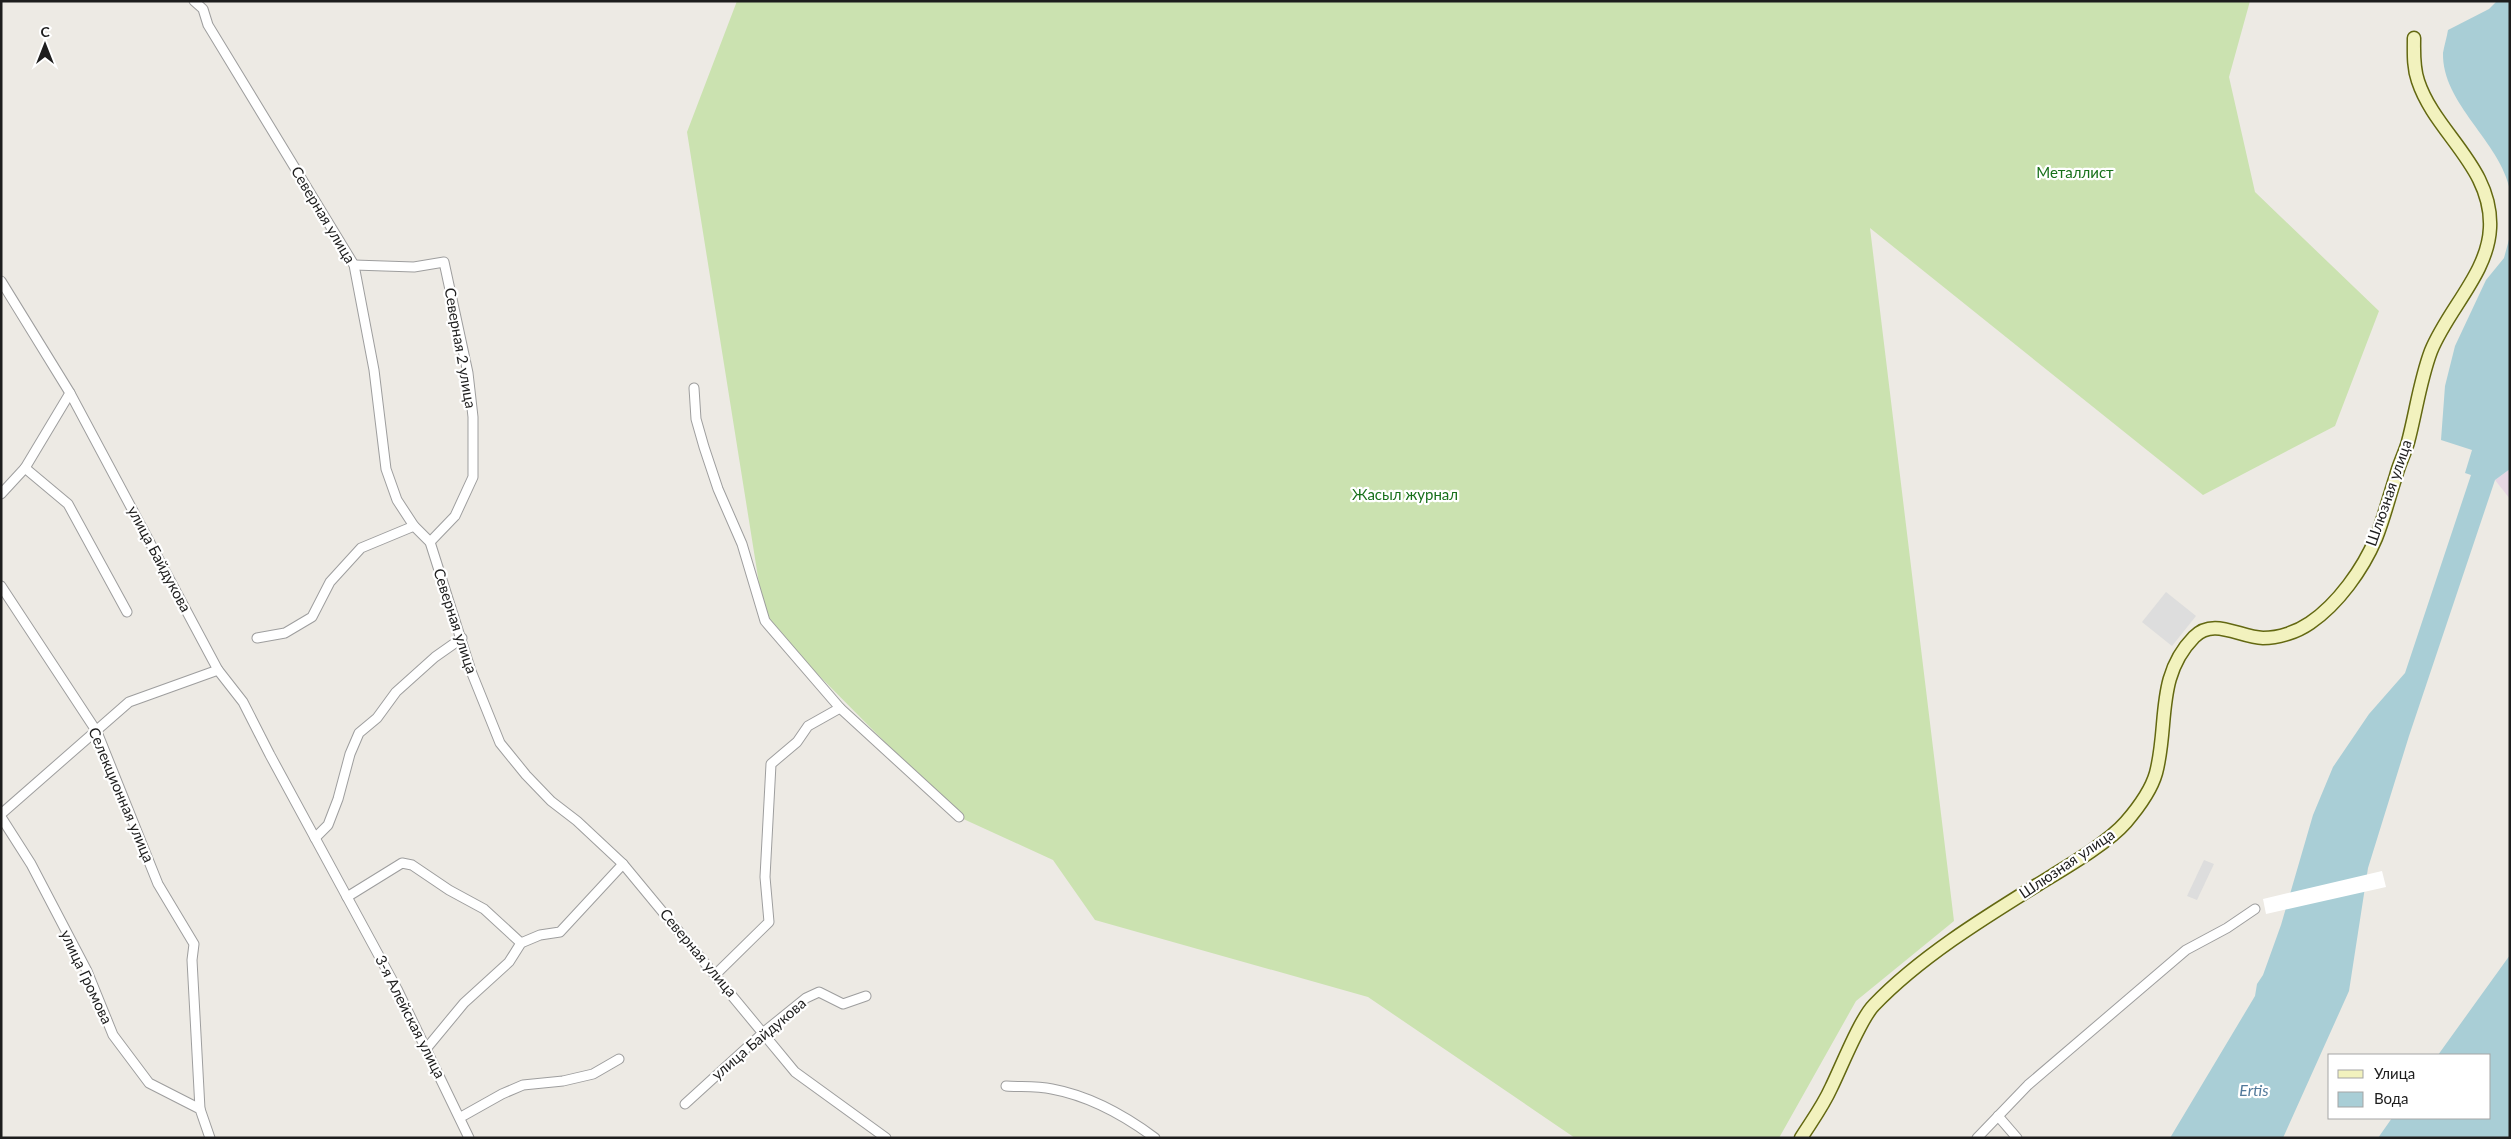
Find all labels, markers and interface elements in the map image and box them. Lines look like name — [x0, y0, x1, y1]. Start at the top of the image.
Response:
north arrow — [20, 20, 70, 70]
text: С — [40, 23, 50, 40]
street label: Северная улица — [288, 163, 360, 266]
park label: Металлист — [2036, 163, 2114, 181]
street label: Северная 2 улица — [442, 286, 480, 410]
street label: Шлюзная улица — [2361, 437, 2415, 548]
park label: Жасыл журнал — [1352, 485, 1458, 503]
street label: улица Байдукова — [124, 502, 195, 615]
street label: Северная улица — [430, 566, 481, 676]
street label: Селекционная улица — [85, 724, 159, 865]
street label: Шлюзная улица — [2015, 825, 2118, 902]
street label: Северная улица — [657, 905, 741, 1000]
street label: улица Громова — [57, 927, 117, 1027]
street label: 3-я Алейская улица — [372, 952, 450, 1081]
street label: улица Байдукова — [707, 994, 809, 1083]
legend — [2328, 1054, 2491, 1119]
text: Улица — [2374, 1064, 2415, 1082]
water label: Ertis — [2239, 1080, 2269, 1099]
text: Вода — [2374, 1089, 2409, 1107]

